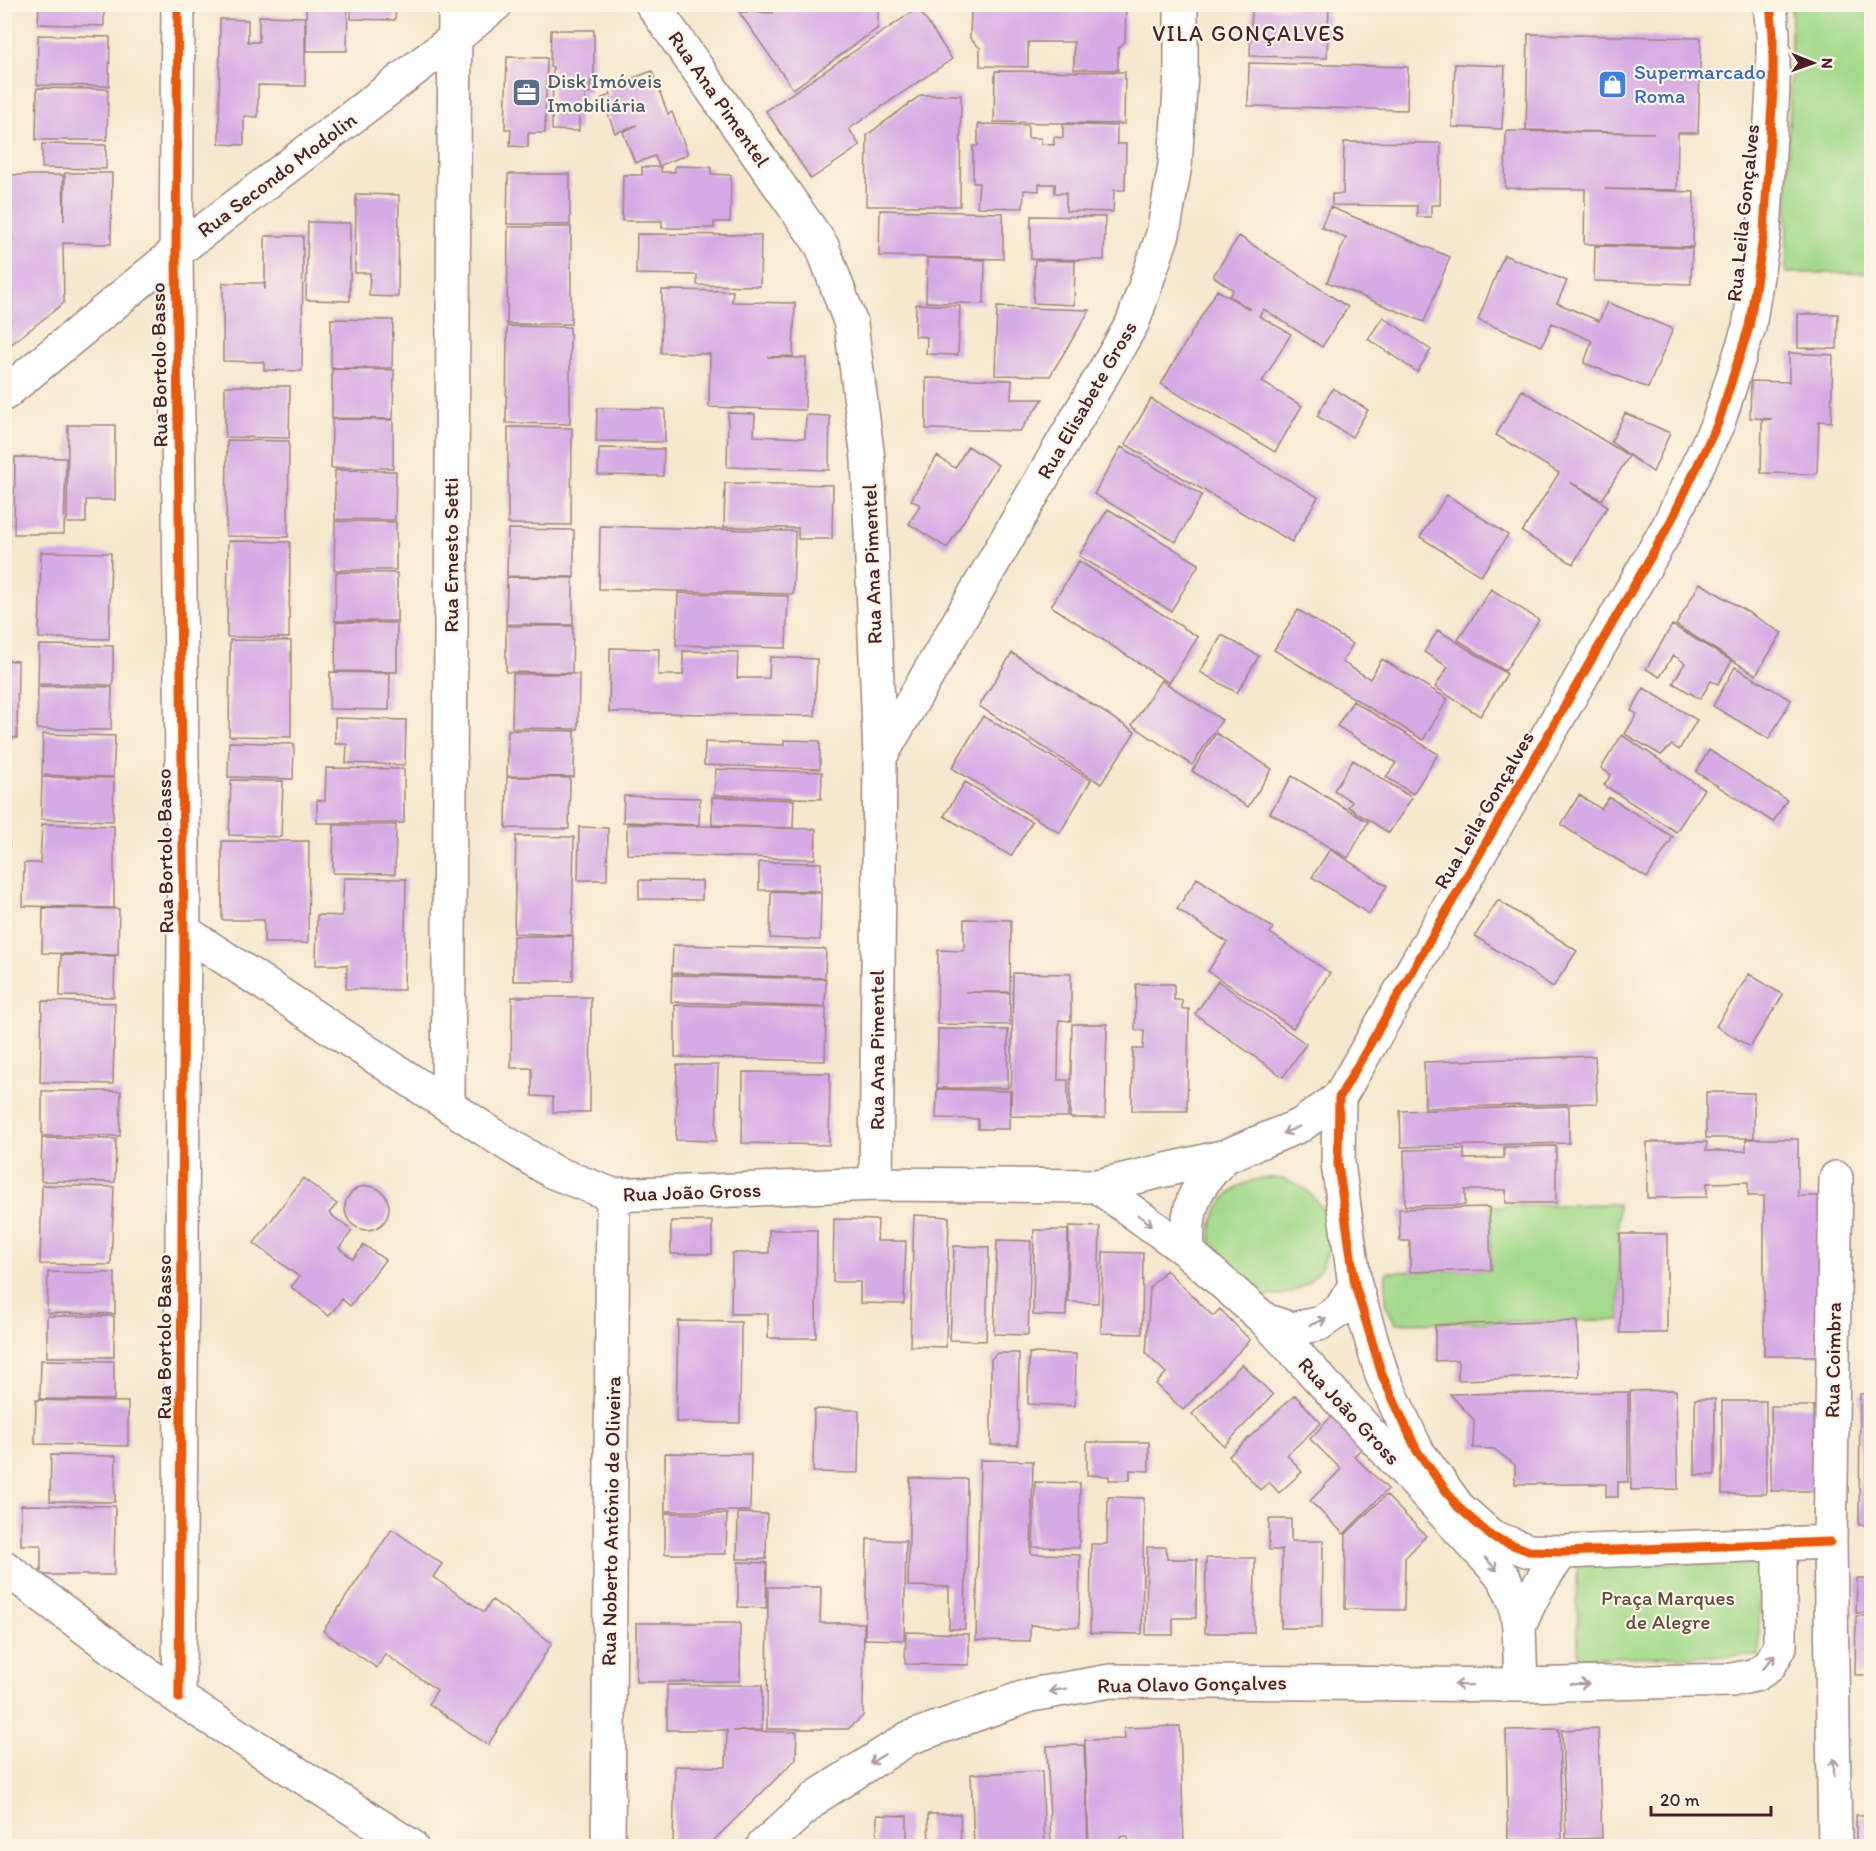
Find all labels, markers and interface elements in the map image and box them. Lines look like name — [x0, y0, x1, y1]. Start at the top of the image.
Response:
district label: VILA GONÇALVES — [1152, 20, 1346, 47]
street label: Rua Ana Pimentel — [663, 26, 776, 172]
north arrow — [1783, 33, 1843, 93]
text: N — [1818, 58, 1837, 69]
place label: Supermarcado Roma — [1634, 59, 1766, 108]
place label: Disk Imóveis Imobiliária — [547, 68, 662, 117]
shop icon: Supermarcado Roma — [1597, 68, 1629, 100]
office icon: Disk Imóveis Imobiliária — [510, 77, 542, 109]
street label: Rua Secondo Modolin — [192, 107, 361, 243]
street label: Rua Leila Gonçalves — [1721, 123, 1764, 303]
street label: Rua Bortolo Basso — [145, 282, 172, 448]
street label: Rua Elisabete Gross — [1031, 316, 1142, 483]
street label: Rua Ernesto Setti — [438, 477, 463, 633]
street label: Rua Ana Pimentel — [856, 483, 887, 645]
street label: Rua Leila Gonçalves — [1428, 726, 1539, 893]
street label: Rua Bortolo Basso — [151, 768, 178, 934]
street label: Rua Ana Pimentel — [864, 970, 889, 1130]
one-way arrow — [1282, 1124, 1300, 1136]
street label: Rua João Gross — [622, 1177, 762, 1206]
one-way arrow — [1136, 1214, 1152, 1226]
street label: Rua Bortolo Basso — [151, 1254, 176, 1420]
street label: Rua Coimbra — [1819, 1302, 1846, 1418]
one-way arrow — [1308, 1316, 1326, 1327]
street label: Rua João Gross — [1293, 1352, 1406, 1470]
street label: Rua Noberto Antônio de Oliveira — [595, 1376, 626, 1666]
one-way arrow — [1484, 1556, 1498, 1571]
park label: Praça Marques de Alegre — [1601, 1585, 1735, 1634]
one-way arrow — [1761, 1655, 1775, 1671]
street label: Rua Olavo Gonçalves — [1097, 1669, 1287, 1698]
one-way arrow — [1569, 1678, 1589, 1690]
one-way arrow — [1453, 1679, 1473, 1691]
one-way arrow — [1049, 1685, 1069, 1696]
one-way arrow — [869, 1753, 886, 1765]
one-way arrow — [1828, 1758, 1840, 1778]
scale bar — [1651, 1779, 1771, 1817]
text: 20 m — [1660, 1789, 1700, 1811]

